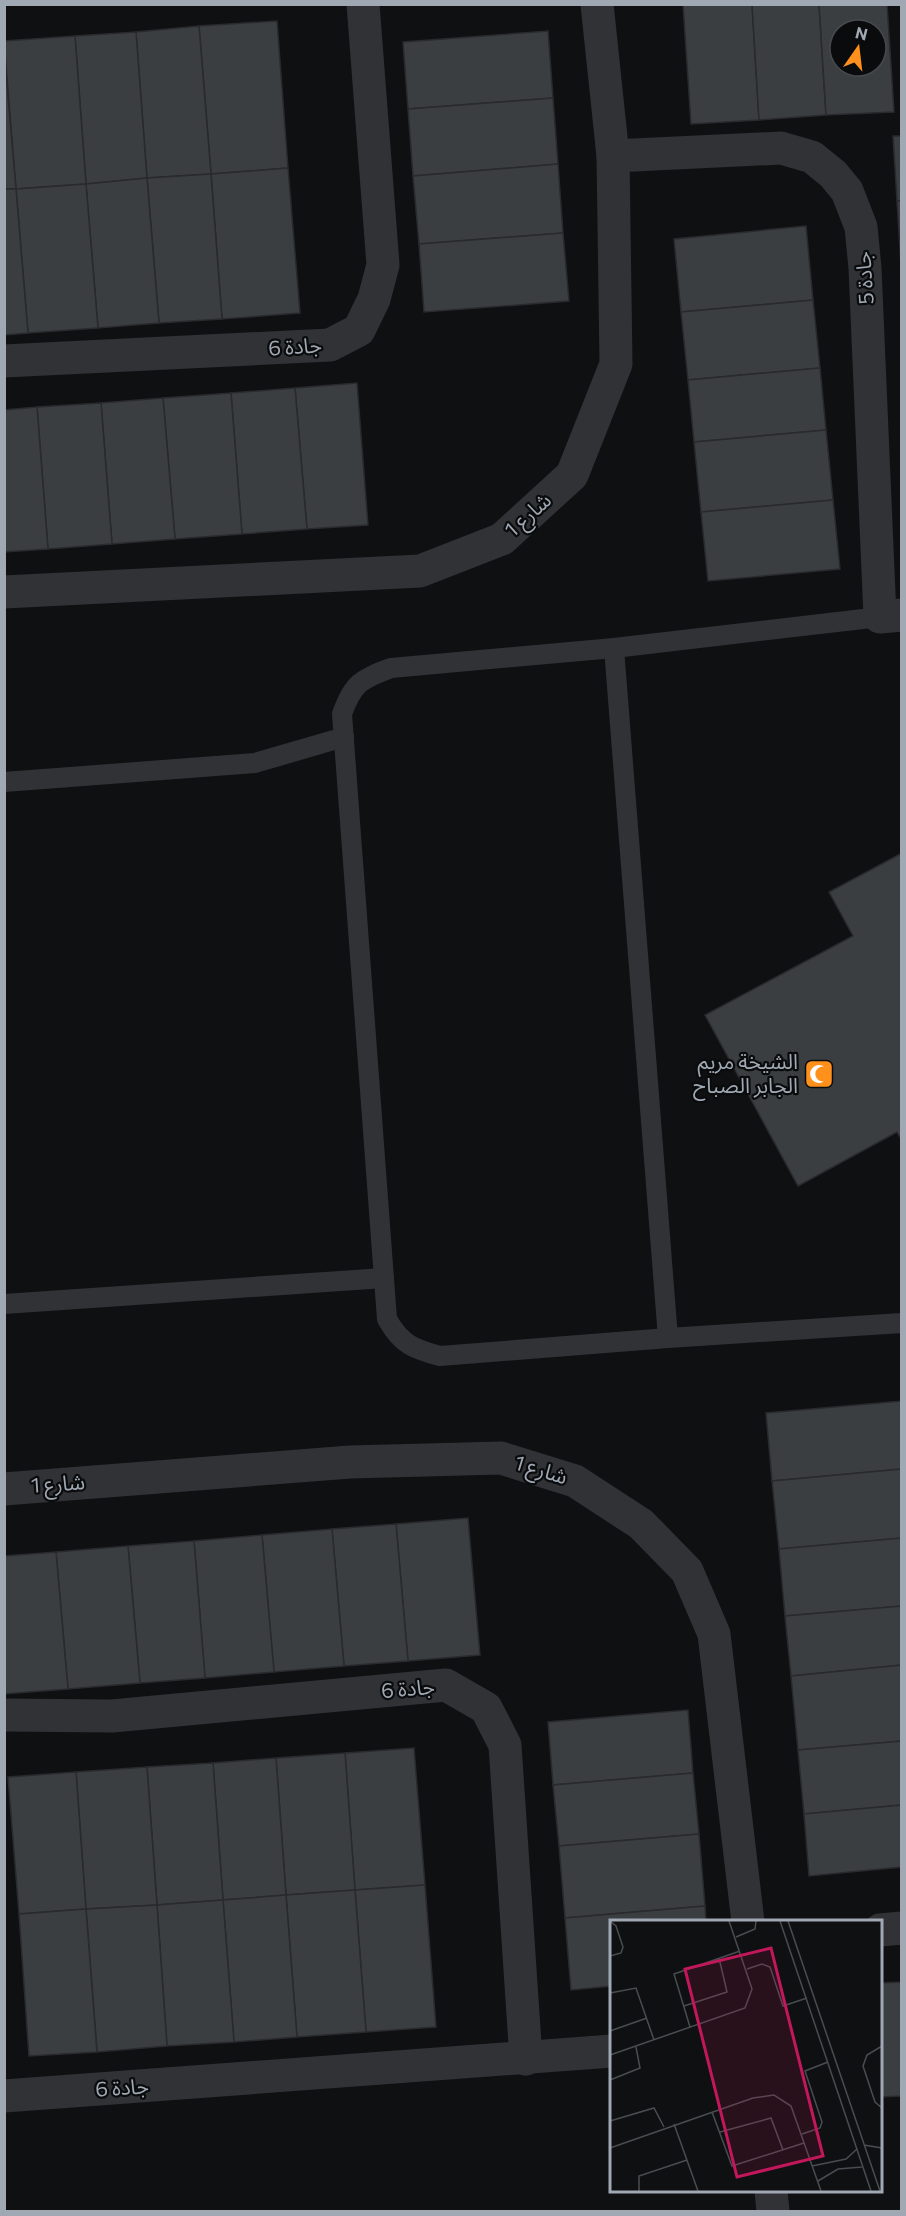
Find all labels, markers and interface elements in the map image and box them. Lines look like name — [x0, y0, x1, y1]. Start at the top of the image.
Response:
north arrow — [828, 18, 888, 78]
text: N — [854, 22, 870, 44]
street label: جادة 5 — [849, 251, 878, 305]
street label: جادة 6 — [267, 331, 323, 360]
street label: شارع 1 — [499, 487, 558, 544]
place label: الشيخة مريم الجابر الصباح — [693, 1048, 798, 1101]
mosque icon: الشيخة مريم الجابر الصباح — [803, 1058, 835, 1090]
street label: شارع 1 — [511, 1449, 571, 1492]
street label: شارع 1 — [30, 1468, 86, 1501]
street label: جادة 6 — [380, 1673, 436, 1702]
inset map — [610, 1920, 882, 2192]
street label: جادة 6 — [94, 2072, 150, 2101]

